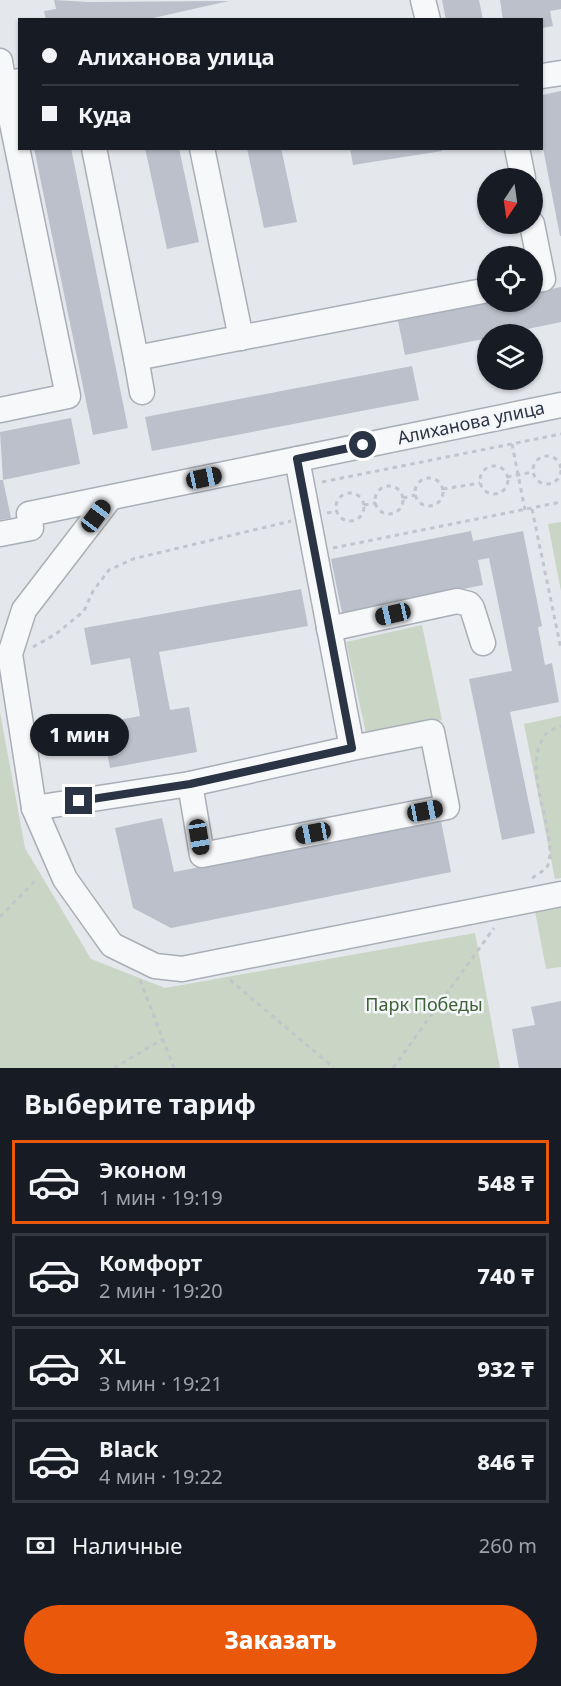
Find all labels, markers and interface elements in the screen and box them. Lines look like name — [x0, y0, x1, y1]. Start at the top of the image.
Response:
text: Алиханова улица — [78, 41, 275, 71]
text: Куда — [78, 99, 132, 129]
north arrow — [477, 168, 543, 234]
map controls — [477, 168, 543, 390]
button: locate — [477, 246, 543, 312]
button: layers — [477, 324, 543, 390]
street label: Алиханова улица — [395, 395, 546, 449]
route start — [349, 431, 376, 458]
car — [185, 465, 223, 491]
car — [78, 496, 114, 536]
car — [373, 601, 413, 627]
callout: 1 мин — [29, 714, 128, 756]
text: 1 мин — [49, 721, 110, 748]
route end — [65, 787, 92, 814]
car — [406, 799, 444, 823]
car — [187, 818, 211, 856]
car — [294, 821, 332, 845]
park label: Парк Победы — [365, 992, 483, 1016]
text: Выберите тариф — [24, 1085, 256, 1122]
text: Эконом — [99, 1154, 187, 1184]
icon: car — [27, 1155, 81, 1209]
text: 548 ₸ — [477, 1167, 534, 1197]
text: 1 мин · 19:19 — [99, 1184, 223, 1211]
text: Комфорт — [99, 1247, 202, 1277]
icon: car — [27, 1248, 81, 1302]
text: 740 ₸ — [477, 1260, 534, 1290]
text: 2 мин · 19:20 — [99, 1277, 223, 1304]
text: XL — [99, 1340, 126, 1370]
icon: car — [27, 1341, 81, 1395]
text: 932 ₸ — [477, 1353, 534, 1383]
text: 3 мин · 19:21 — [99, 1370, 223, 1397]
text: Black — [99, 1433, 158, 1463]
icon: car — [27, 1434, 81, 1488]
text: 846 ₸ — [477, 1446, 534, 1476]
text: 4 мин · 19:22 — [99, 1463, 223, 1490]
icon: cash — [24, 1529, 57, 1562]
text: Наличные — [72, 1530, 182, 1560]
text: 260 m — [479, 1532, 537, 1559]
button: Заказать — [24, 1605, 537, 1674]

